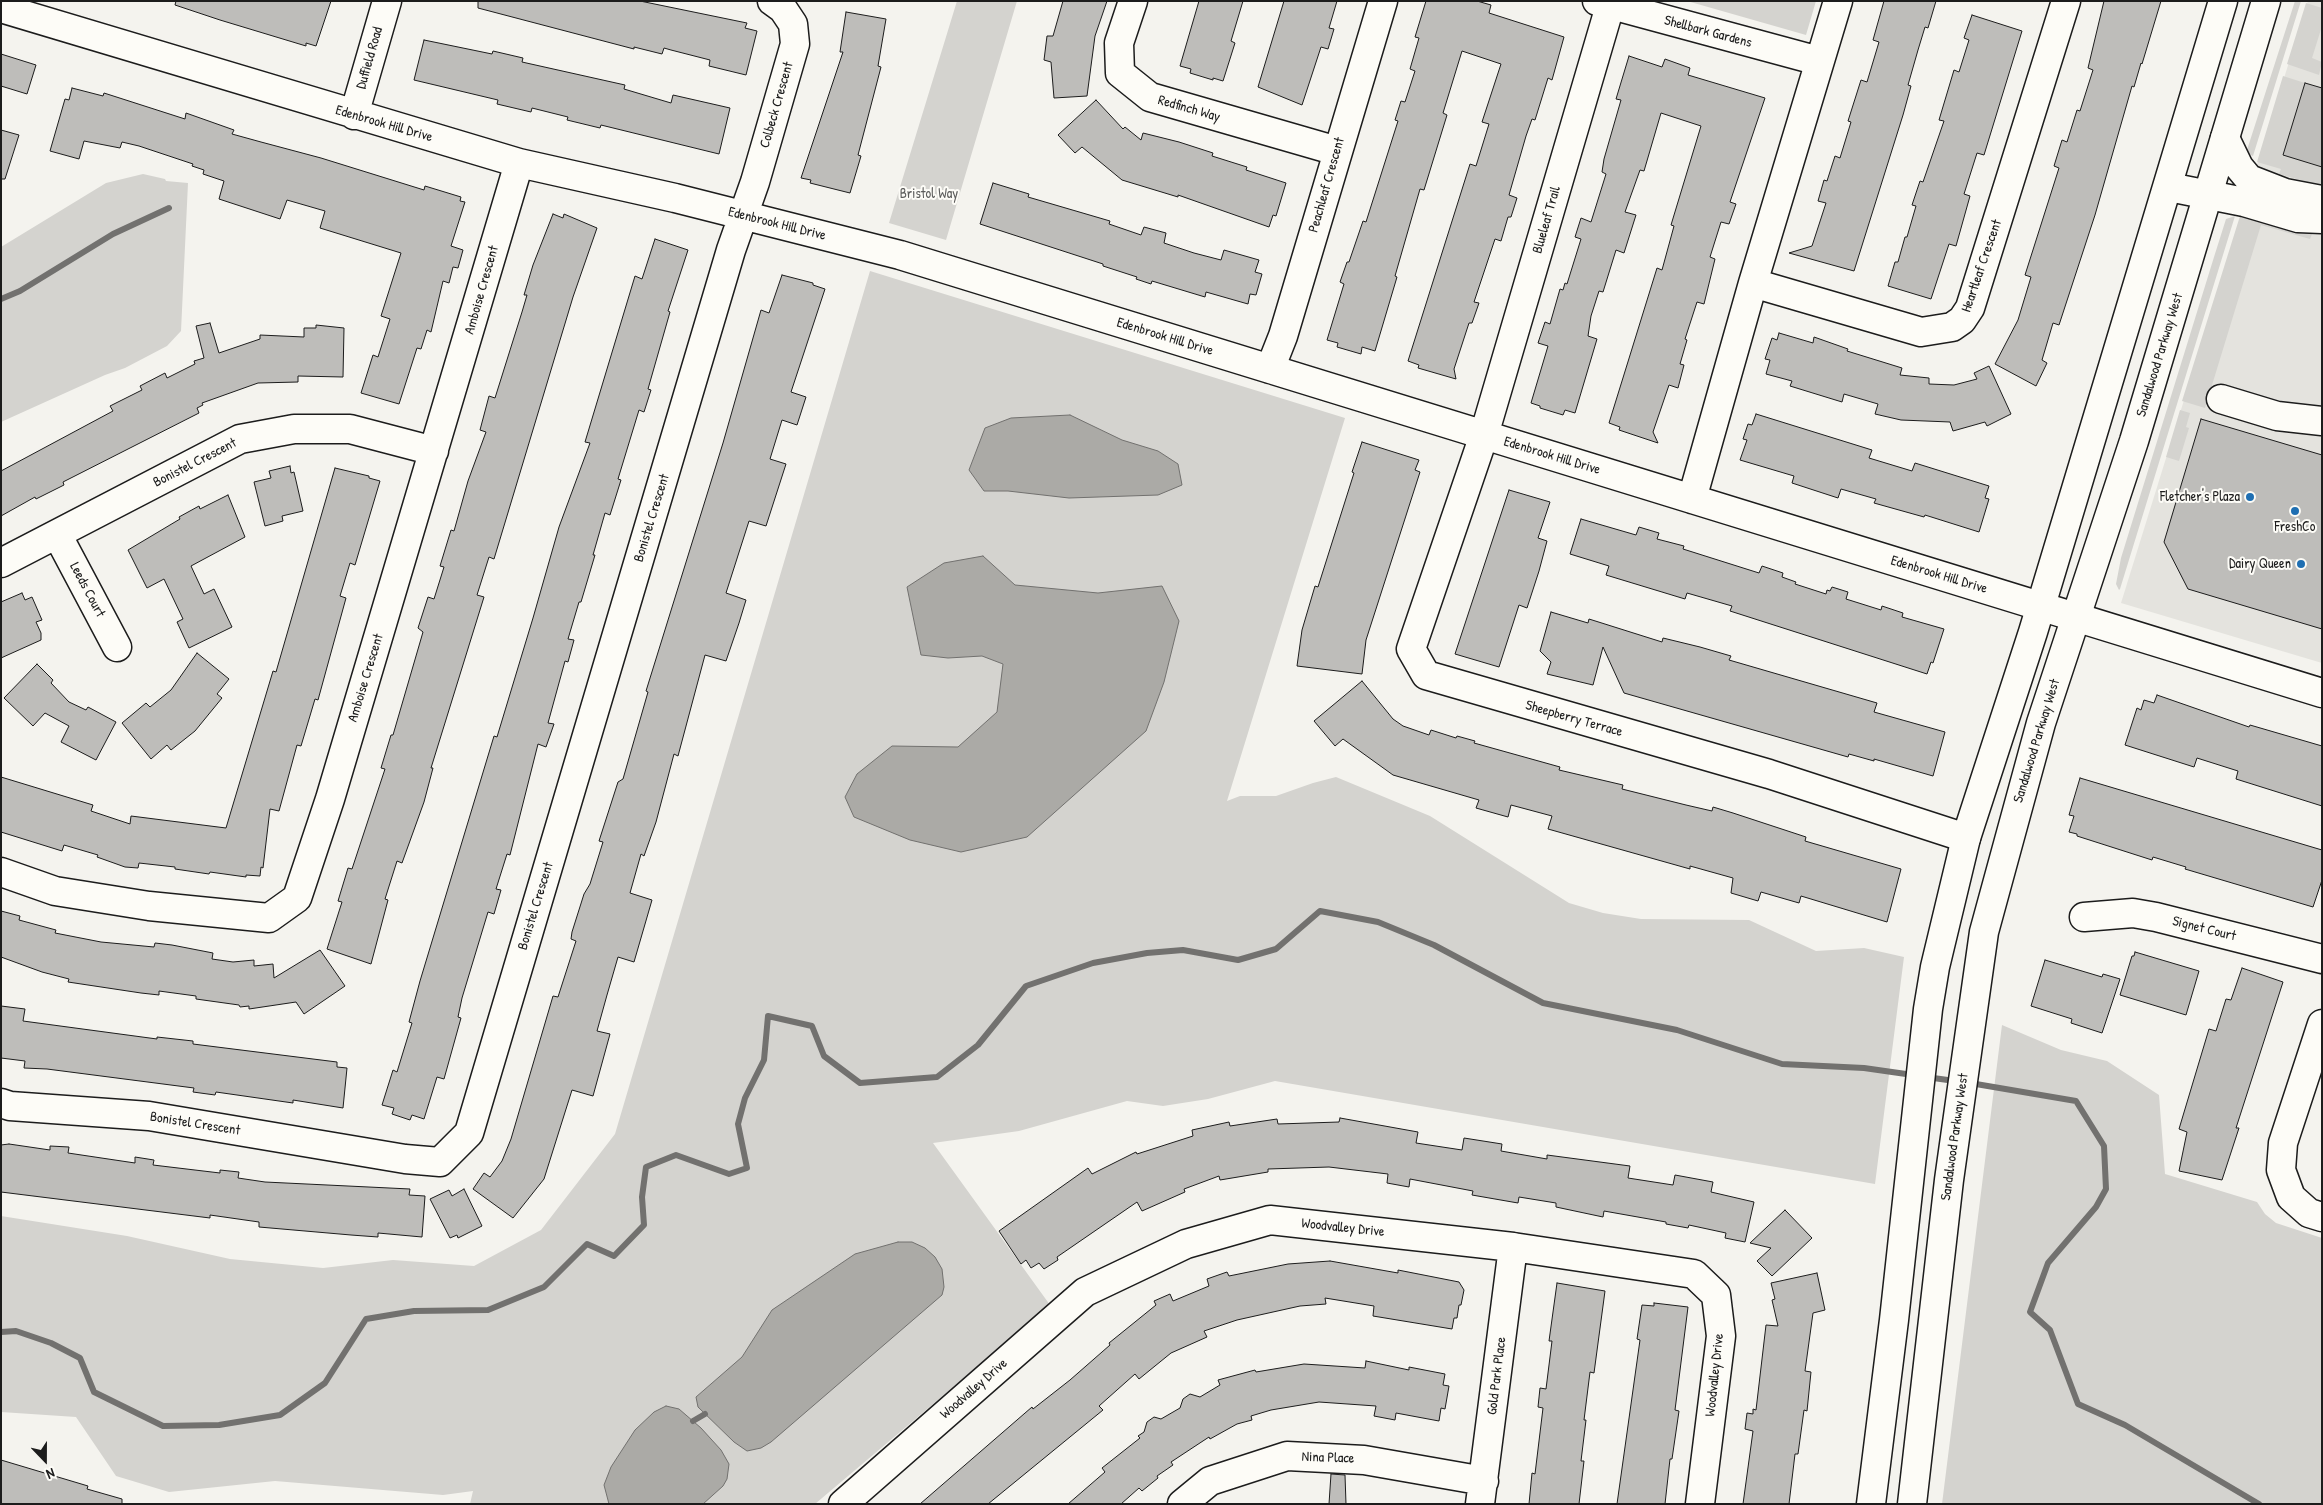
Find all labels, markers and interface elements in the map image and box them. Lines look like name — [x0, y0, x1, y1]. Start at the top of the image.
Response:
street label: Shellbark Gardens — [1662, 12, 1754, 52]
street label: Duffield Road — [353, 25, 387, 91]
street label: Colbeck Crescent — [757, 60, 797, 150]
street label: Redfinch Way — [1156, 92, 1222, 126]
street label: Edenbrook Hill Drive — [333, 102, 435, 146]
street label: Peachleaf Crescent — [1305, 135, 1349, 235]
street label: Blueleaf Trail — [1529, 184, 1565, 256]
park label: Bristol Way — [900, 186, 958, 202]
street label: Edenbrook Hill Drive — [726, 204, 828, 244]
street label: Heartleaf Crescent — [1958, 217, 2006, 315]
street label: Amboise Crescent — [461, 244, 503, 336]
street label: Sandalwood Parkway West — [2133, 291, 2187, 419]
street label: Edenbrook Hill Drive — [1115, 314, 1215, 360]
street label: Edenbrook Hill Drive — [1502, 433, 1602, 479]
street label: Bonistel Crescent — [151, 435, 239, 491]
street label: Bonistel Crescent — [631, 472, 673, 564]
place label: Fletcher's Plaza — [2160, 489, 2240, 505]
marker: Fletcher's Plaza — [2244, 491, 2256, 503]
marker: FreshCo — [2289, 505, 2301, 517]
place label: FreshCo — [2275, 519, 2315, 535]
street label: Edenbrook Hill Drive — [1889, 552, 1989, 598]
place label: Dairy Queen — [2229, 556, 2291, 572]
marker: Dairy Queen — [2295, 558, 2307, 570]
street label: Leeds Court — [66, 560, 108, 620]
street label: Amboise Crescent — [345, 632, 387, 724]
street label: Sandalwood Parkway West — [2010, 677, 2064, 805]
street label: Sheepberry Terrace — [1524, 697, 1624, 741]
street label: Bonistel Crescent — [515, 860, 557, 952]
street label: Signet Court — [2171, 913, 2237, 945]
street label: Sandalwood Parkway West — [1938, 1072, 1972, 1202]
street label: Bonistel Crescent — [149, 1109, 241, 1139]
street label: Woodvalley Drive — [1301, 1215, 1385, 1241]
street label: Woodvalley Drive — [1702, 1333, 1728, 1417]
street label: Gold Park Place — [1484, 1336, 1510, 1416]
street label: Woodvalley Drive — [937, 1355, 1011, 1423]
north arrow — [20, 1435, 70, 1485]
street label: Nina Place — [1301, 1449, 1355, 1467]
text: N — [44, 1464, 58, 1485]

